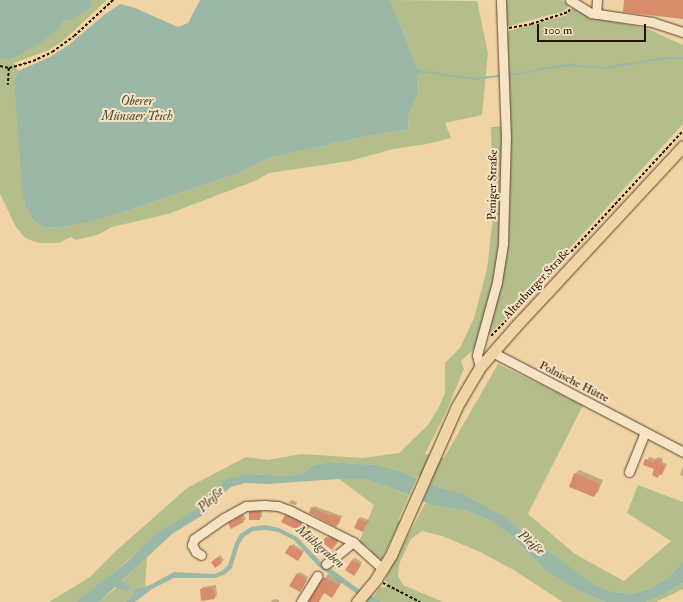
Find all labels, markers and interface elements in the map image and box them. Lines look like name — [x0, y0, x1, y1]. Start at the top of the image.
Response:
scale bar — [539, 16, 648, 42]
text: 100 m — [544, 23, 572, 38]
water label: Oberer Münsaer Teich — [101, 94, 173, 125]
street label: Peniger Straße — [485, 150, 501, 220]
street label: Altenburger Straße — [501, 246, 573, 322]
street label: Polnische Hütte — [537, 358, 611, 406]
water label: Pleiße — [195, 484, 227, 516]
water label: Mühlgraben — [292, 522, 348, 572]
water label: Pleiße — [514, 527, 548, 559]

